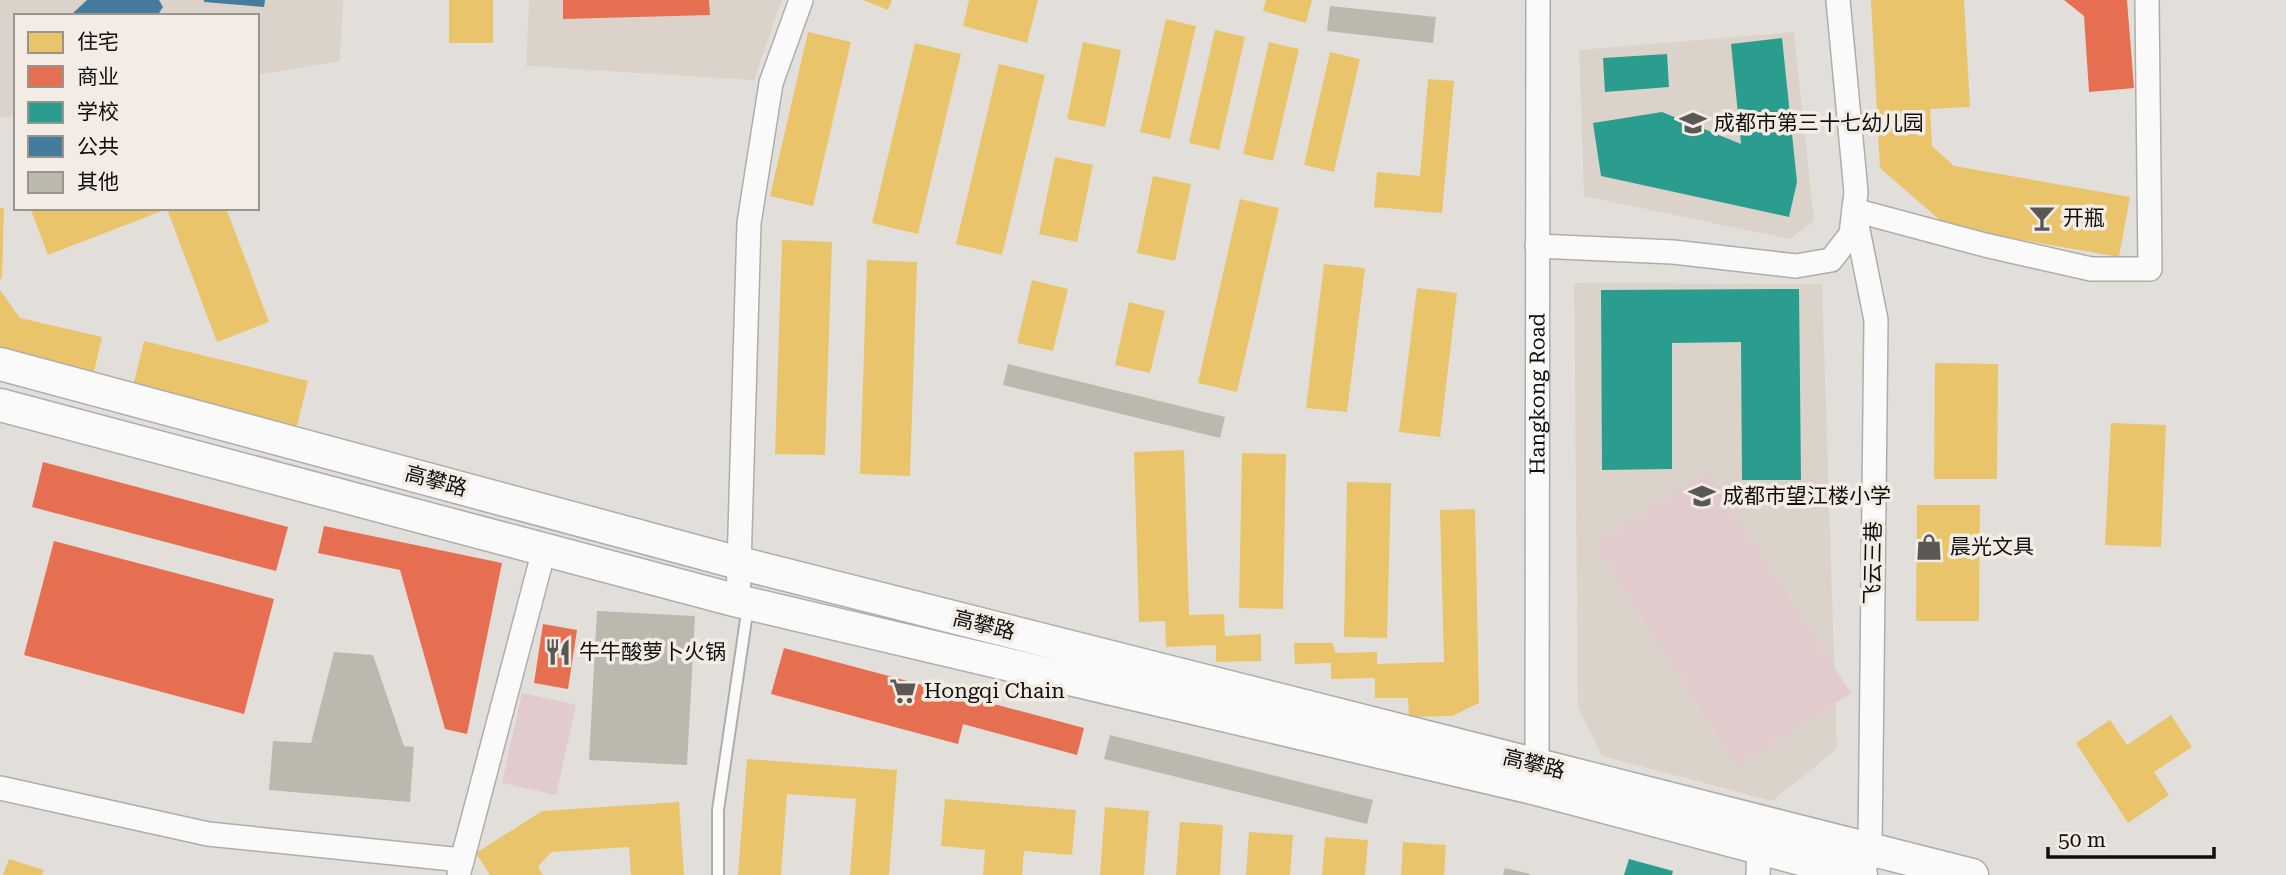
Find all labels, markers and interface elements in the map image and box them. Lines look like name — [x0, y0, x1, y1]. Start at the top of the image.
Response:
legend — [14, 14, 259, 210]
text: 住宅 — [77, 30, 119, 54]
text: 商业 — [77, 65, 119, 89]
text: 学校 — [77, 100, 119, 124]
school or university icon: 成都市第三十七幼儿园 — [1678, 108, 1708, 138]
place label: 成都市第三十七幼儿园 — [1714, 111, 1924, 135]
text: 公共 — [77, 135, 119, 159]
text: 其他 — [77, 170, 119, 194]
bar icon: 开瓶 — [2027, 203, 2057, 233]
place label: 开瓶 — [2063, 206, 2105, 230]
street label: Hangkong Road — [1525, 312, 1550, 475]
street label: 高攀路 — [402, 461, 470, 501]
school or university icon: 成都市望江楼小学 — [1687, 481, 1717, 511]
place label: 成都市望江楼小学 — [1723, 484, 1891, 508]
street label: 飞云三巷 — [1860, 521, 1886, 605]
shop icon: 晨光文具 — [1914, 532, 1944, 562]
place label: 晨光文具 — [1950, 535, 2034, 559]
street label: 高攀路 — [951, 606, 1017, 644]
restaurant icon: 牛牛酸萝卜火锅 — [543, 637, 573, 667]
place label: 牛牛酸萝卜火锅 — [579, 640, 726, 664]
supermarket icon: Hongqi Chain — [888, 676, 918, 706]
place label: Hongqi Chain — [924, 679, 1065, 703]
street label: 高攀路 — [1501, 745, 1567, 783]
scale bar — [2048, 816, 2214, 860]
text: 50 m — [2058, 828, 2106, 852]

